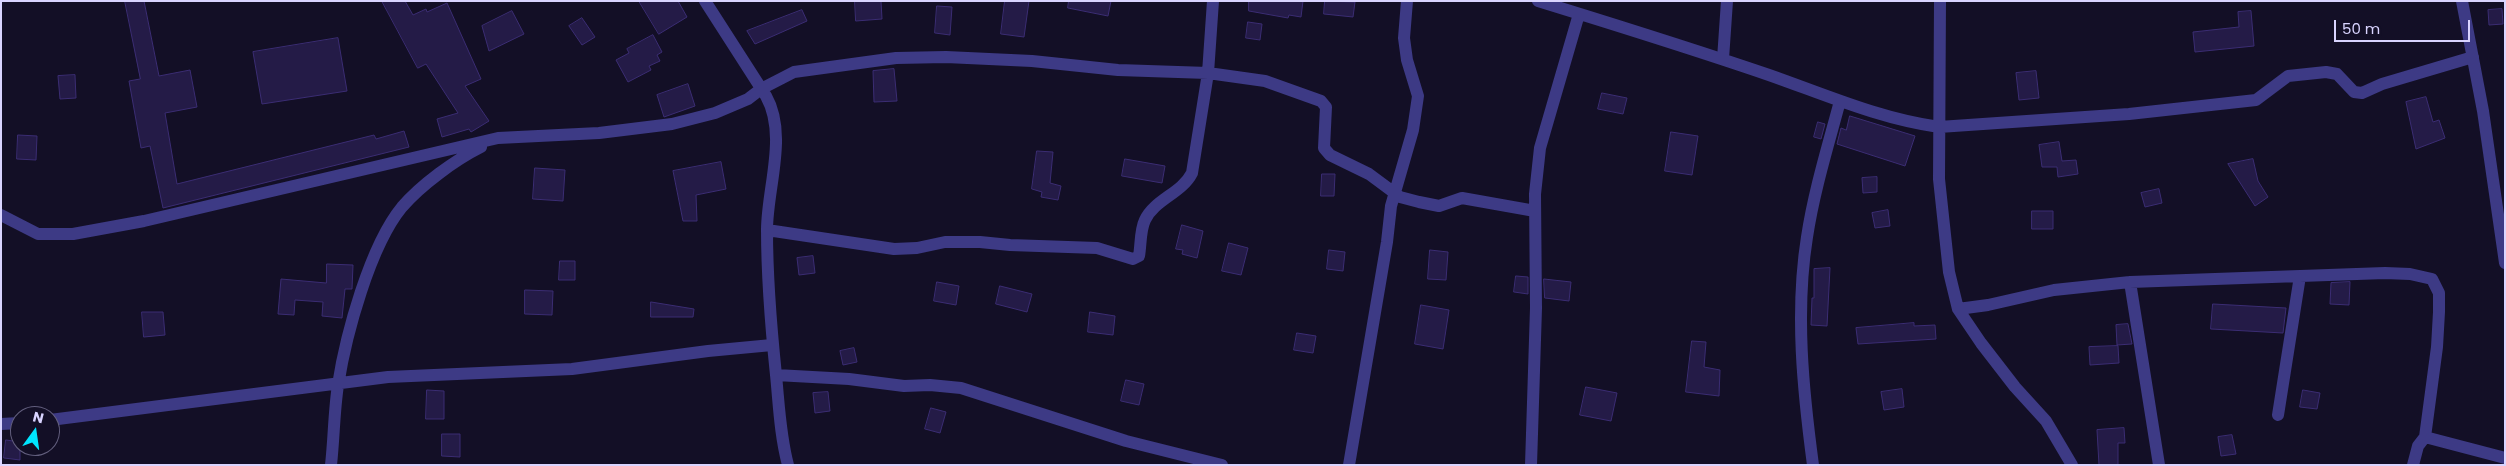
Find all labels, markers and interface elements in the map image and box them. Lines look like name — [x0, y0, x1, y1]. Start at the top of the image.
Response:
scale bar — [2336, 10, 2472, 42]
text: 50 m — [2342, 18, 2380, 39]
north arrow — [10, 406, 60, 456]
text: N — [31, 406, 46, 428]

